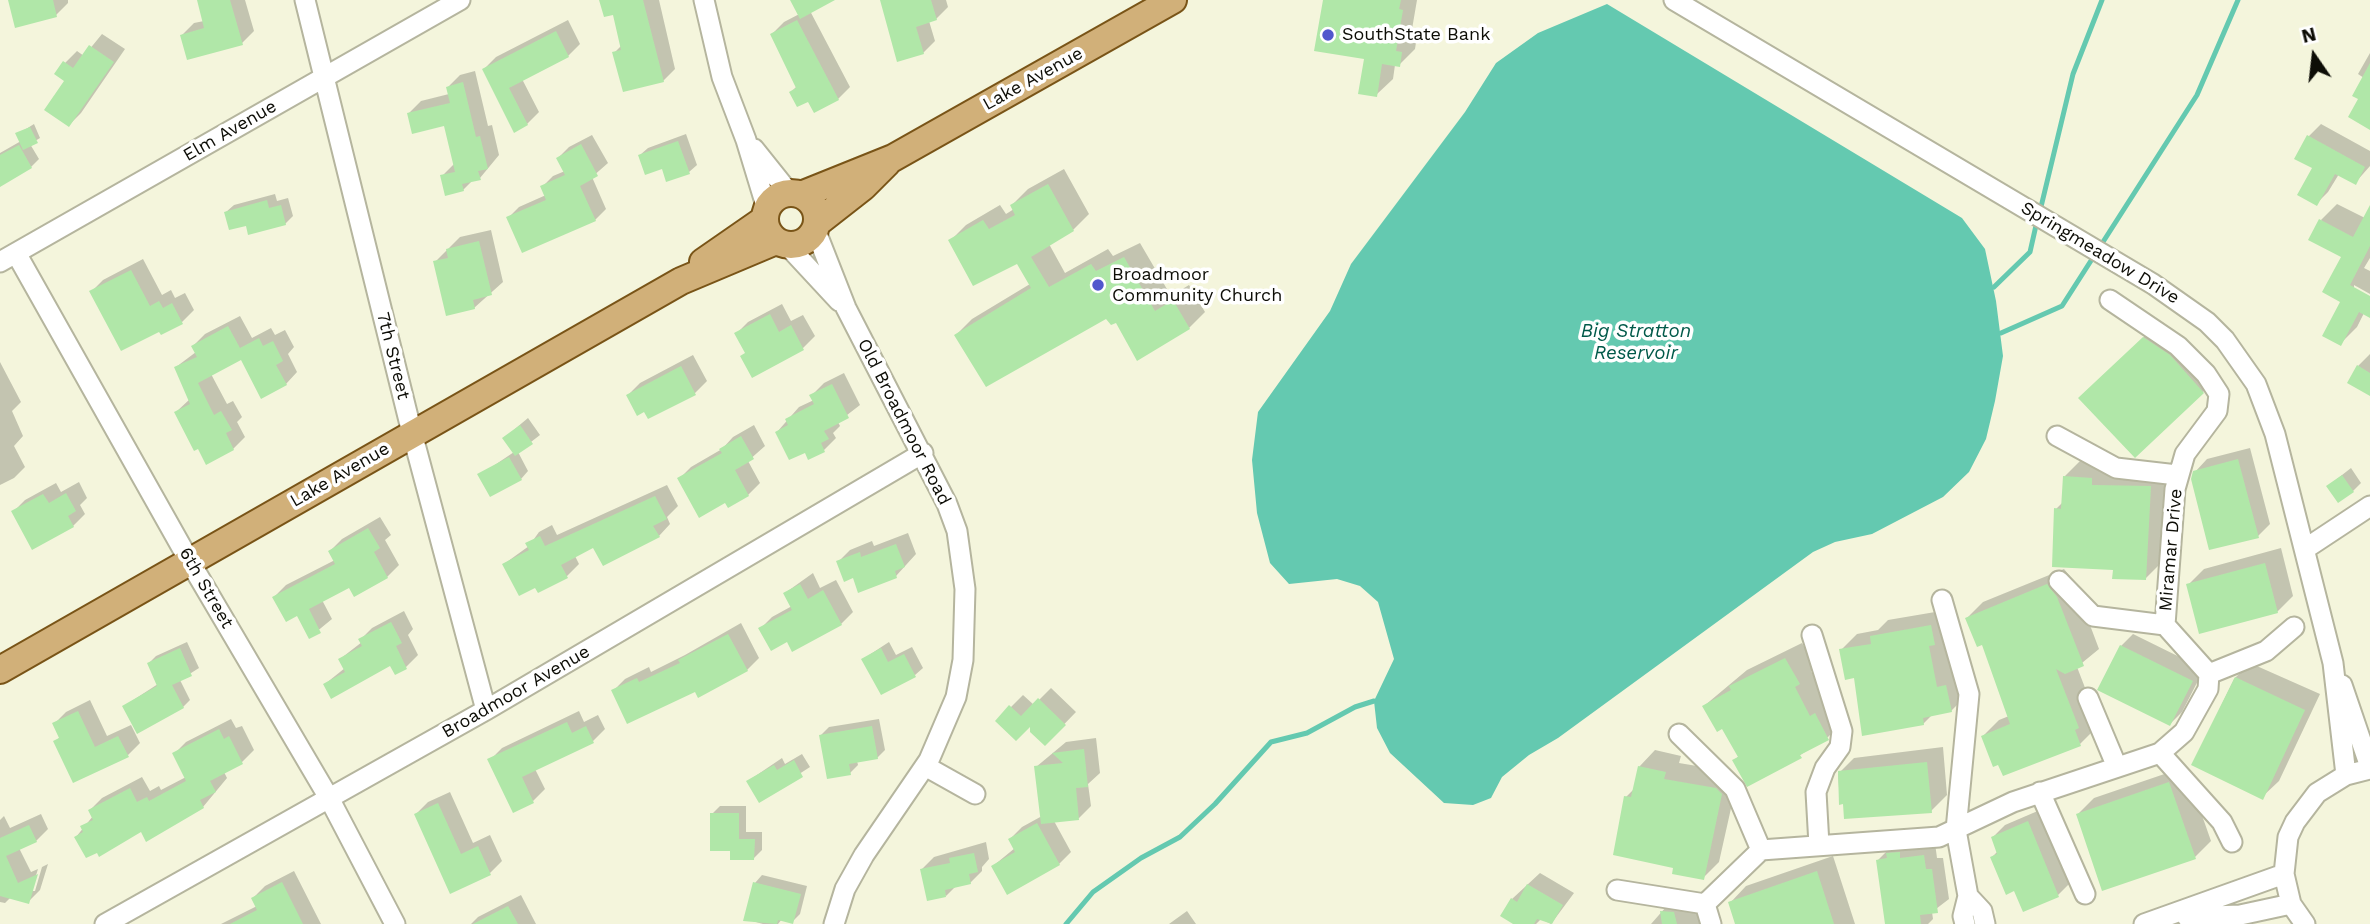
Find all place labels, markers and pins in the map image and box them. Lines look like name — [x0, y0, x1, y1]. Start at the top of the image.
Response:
place label: SouthState Bank — [1342, 24, 1490, 46]
marker: SouthState Bank — [1320, 27, 1336, 43]
place label: Broadmoor Community Church — [1112, 264, 1282, 306]
marker: Broadmoor Community Church — [1090, 277, 1106, 293]

